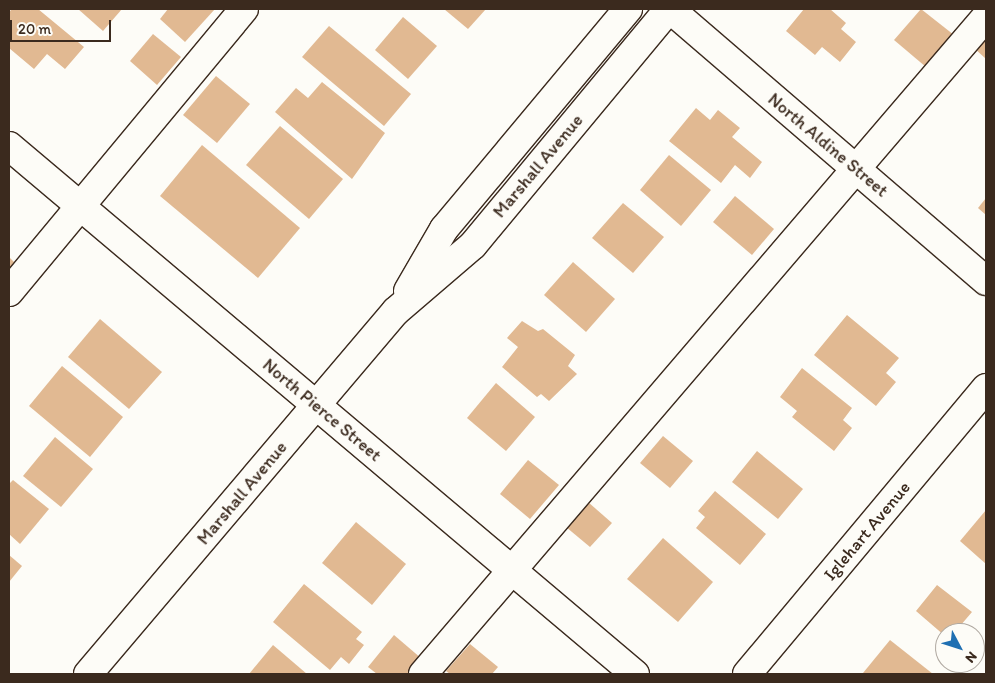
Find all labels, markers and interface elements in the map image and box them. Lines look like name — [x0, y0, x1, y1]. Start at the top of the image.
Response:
scale bar — [12, 10, 114, 42]
text: 20 m — [18, 20, 51, 38]
street label: North Aldine Street — [764, 88, 892, 202]
street label: Marshall Avenue — [489, 110, 587, 222]
street label: North Pierce Street — [258, 354, 386, 466]
street label: Marshall Avenue — [193, 437, 291, 549]
street label: Iglehart Avenue — [819, 477, 915, 585]
north arrow — [935, 623, 985, 673]
text: N — [962, 648, 981, 666]

